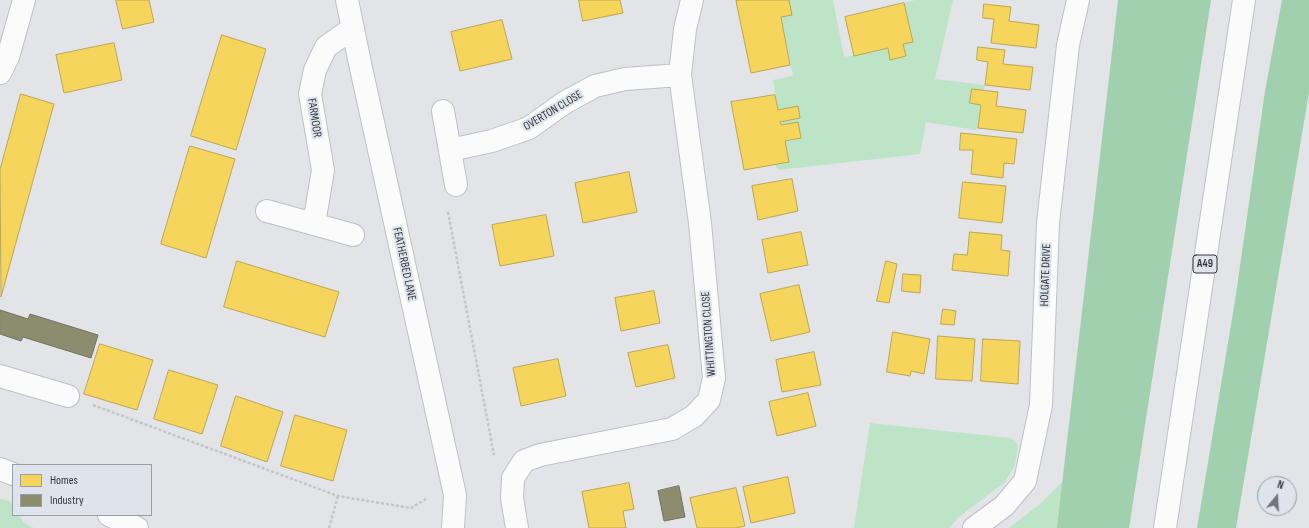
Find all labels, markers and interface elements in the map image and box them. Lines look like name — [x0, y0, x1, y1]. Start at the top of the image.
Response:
street label: OVERTON CLOSE — [521, 88, 585, 134]
street label: FARMOOR — [304, 97, 324, 139]
street label: FEATHERBED LANE — [389, 226, 419, 302]
street label: HOLGATE DRIVE — [1038, 243, 1054, 307]
road number: A49 — [1193, 255, 1217, 273]
street label: WHITTINGTON CLOSE — [699, 291, 719, 377]
legend — [12, 464, 152, 516]
text: Homes — [50, 473, 78, 488]
north arrow — [1257, 476, 1297, 516]
text: N — [1276, 478, 1285, 492]
text: Industry — [50, 493, 84, 508]

